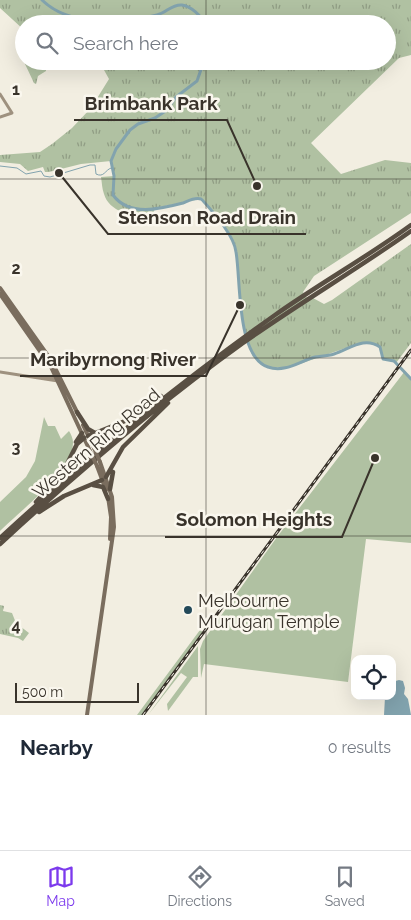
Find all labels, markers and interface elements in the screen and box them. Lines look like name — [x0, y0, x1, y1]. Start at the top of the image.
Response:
search box — [15, 15, 396, 70]
icon: search — [33, 29, 61, 57]
text: Search here — [73, 32, 179, 54]
text: 1 — [12, 80, 20, 99]
callout: Brimbank Park — [74, 86, 227, 120]
text: Brimbank Park — [85, 92, 218, 114]
callout: Stenson Road Drain — [108, 200, 306, 234]
text: Stenson Road Drain — [118, 206, 296, 228]
text: 2 — [11, 259, 21, 278]
callout: Maribyrnong River — [20, 342, 206, 376]
text: Maribyrnong River — [30, 348, 197, 370]
street label: Western Ring Road — [28, 384, 164, 502]
text: 3 — [12, 438, 21, 457]
callout: Solomon Heights — [165, 503, 342, 537]
text: Solomon Heights — [176, 508, 332, 530]
place label: Melbourne Murugan Temple — [198, 590, 340, 632]
marker: Melbourne Murugan Temple — [182, 604, 194, 616]
text: 4 — [11, 616, 21, 635]
map controls — [351, 655, 396, 700]
button: locate — [351, 655, 396, 700]
scale bar — [15, 680, 139, 703]
text: 500 m — [22, 684, 63, 700]
text: Nearby — [20, 735, 93, 760]
text: 0 results — [328, 738, 391, 757]
tab: Map — [46, 863, 75, 909]
tab: Directions — [167, 863, 232, 909]
tab: Saved — [325, 863, 365, 909]

